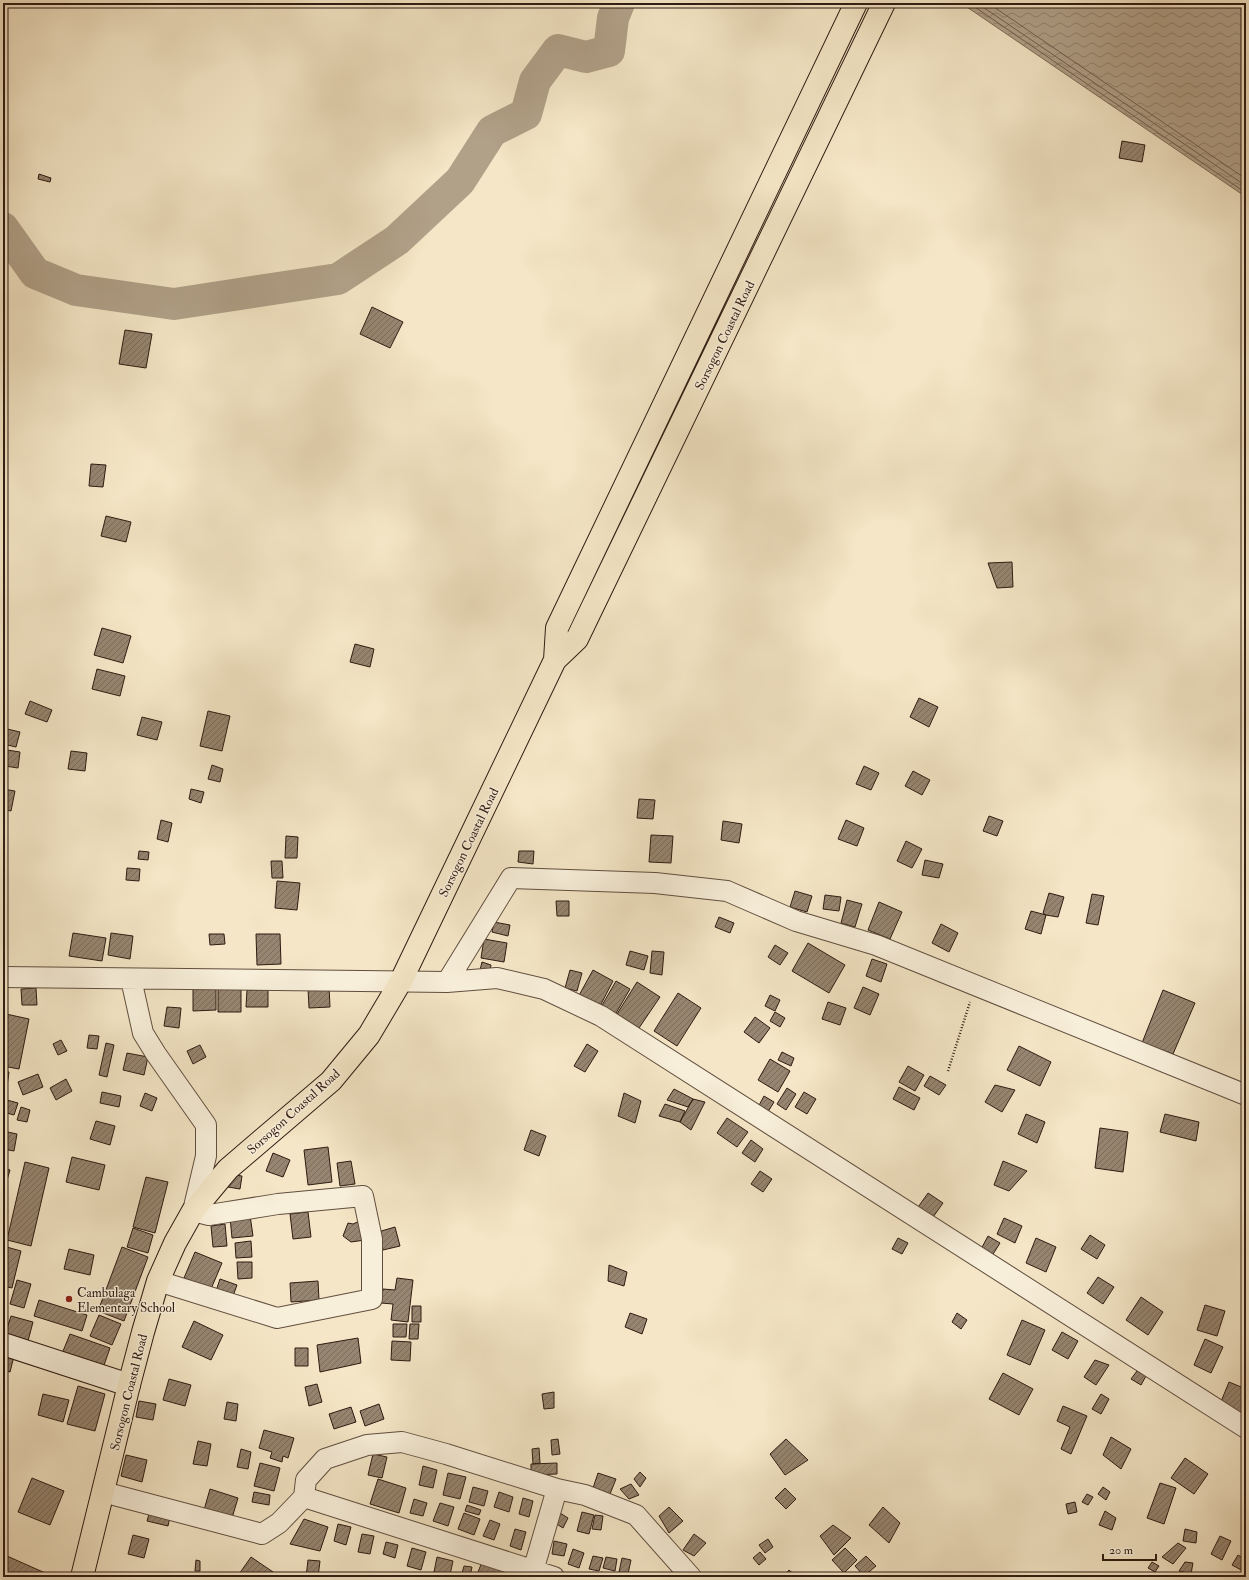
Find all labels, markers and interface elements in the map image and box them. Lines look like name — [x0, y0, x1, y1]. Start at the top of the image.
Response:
street label: Sorsogon Coastal Road — [692, 278, 759, 393]
street label: Sorsogon Coastal Road — [436, 785, 503, 900]
street label: Sorsogon Coastal Road — [244, 1065, 344, 1158]
place label: Cambulaga Elementary School — [77, 1285, 176, 1317]
marker: Cambulaga Elementary School — [64, 1294, 74, 1304]
street label: Sorsogon Coastal Road — [107, 1332, 151, 1452]
scale bar — [1103, 1536, 1156, 1562]
text: 20 m — [1109, 1543, 1134, 1558]

